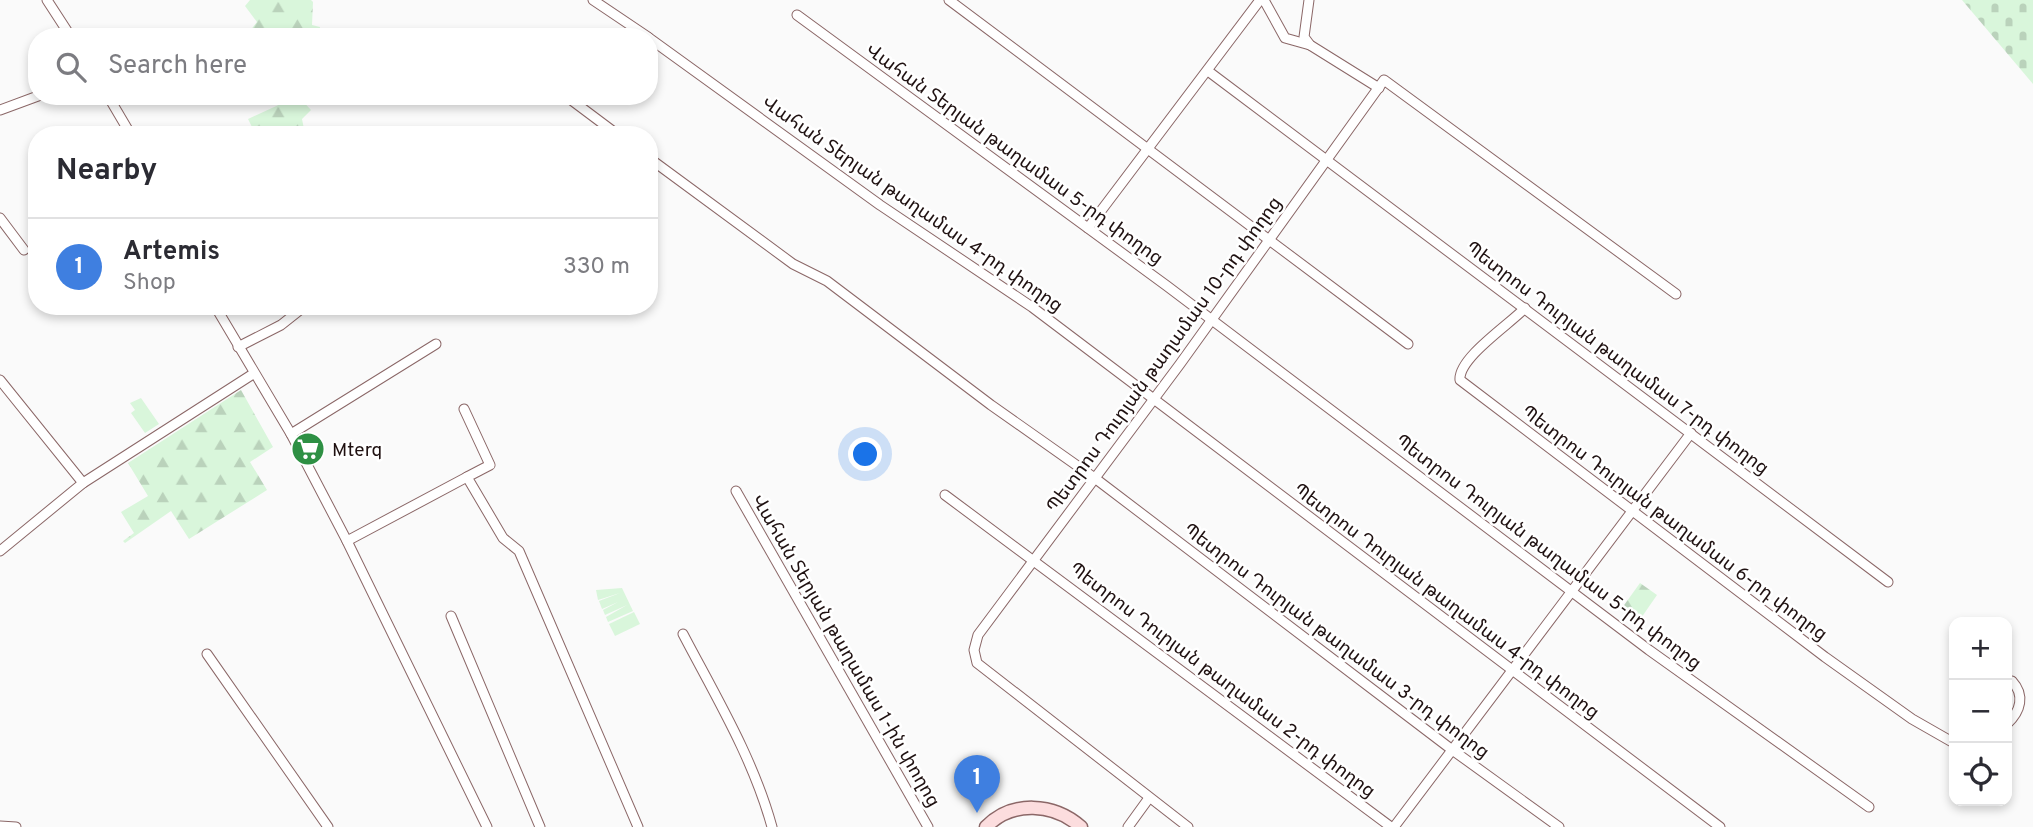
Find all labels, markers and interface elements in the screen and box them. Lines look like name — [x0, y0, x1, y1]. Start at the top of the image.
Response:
search box — [28, 28, 658, 105]
street label: Վահան Տերյան թաղամաս 5-րդ փողոց — [860, 38, 1167, 271]
icon: search — [52, 48, 90, 86]
text: Search here — [108, 50, 247, 83]
street label: Վահան Տերյան թաղամաս 4-րդ փողոց — [757, 91, 1067, 318]
text: Nearby — [56, 153, 157, 190]
street label: Պետրոս Դուրյան թաղամաս 10-րդ փողոց — [1042, 192, 1288, 518]
text: Artemis — [123, 236, 220, 269]
street label: Պետրոս Դուրյան թաղամաս 7-րդ փողոց — [1460, 236, 1773, 481]
text: 1 — [74, 253, 84, 282]
text: 330 m — [563, 253, 630, 282]
text: Shop — [123, 269, 176, 298]
street label: Պետրոս Դուրյան թաղամաս 6-րդ փողոց — [1516, 400, 1832, 647]
street label: Պետրոս Դուրյան թաղամաս 5-րդ փողոց — [1390, 429, 1706, 676]
supermarket icon: Mterq — [289, 430, 327, 468]
your location — [848, 437, 882, 471]
place label: Mterq — [332, 439, 382, 463]
street label: Պետրոս Դուրյան թաղամաս 4-րդ փողոց — [1288, 478, 1604, 725]
street label: Վահան Տերյան թաղամաս 1-ին փողոց — [746, 490, 945, 812]
street label: Պետրոս Դուրյան թաղամաս 3-րդ փողոց — [1178, 518, 1494, 765]
street label: Պետրոս Դուրյան թաղամաս 2-րդ փողոց — [1064, 557, 1380, 804]
map controls — [1949, 617, 2012, 806]
button: + — [1949, 617, 2012, 680]
button: − — [1949, 680, 2012, 743]
button: locate — [1949, 743, 2012, 806]
pin: 1 — [954, 755, 1000, 813]

